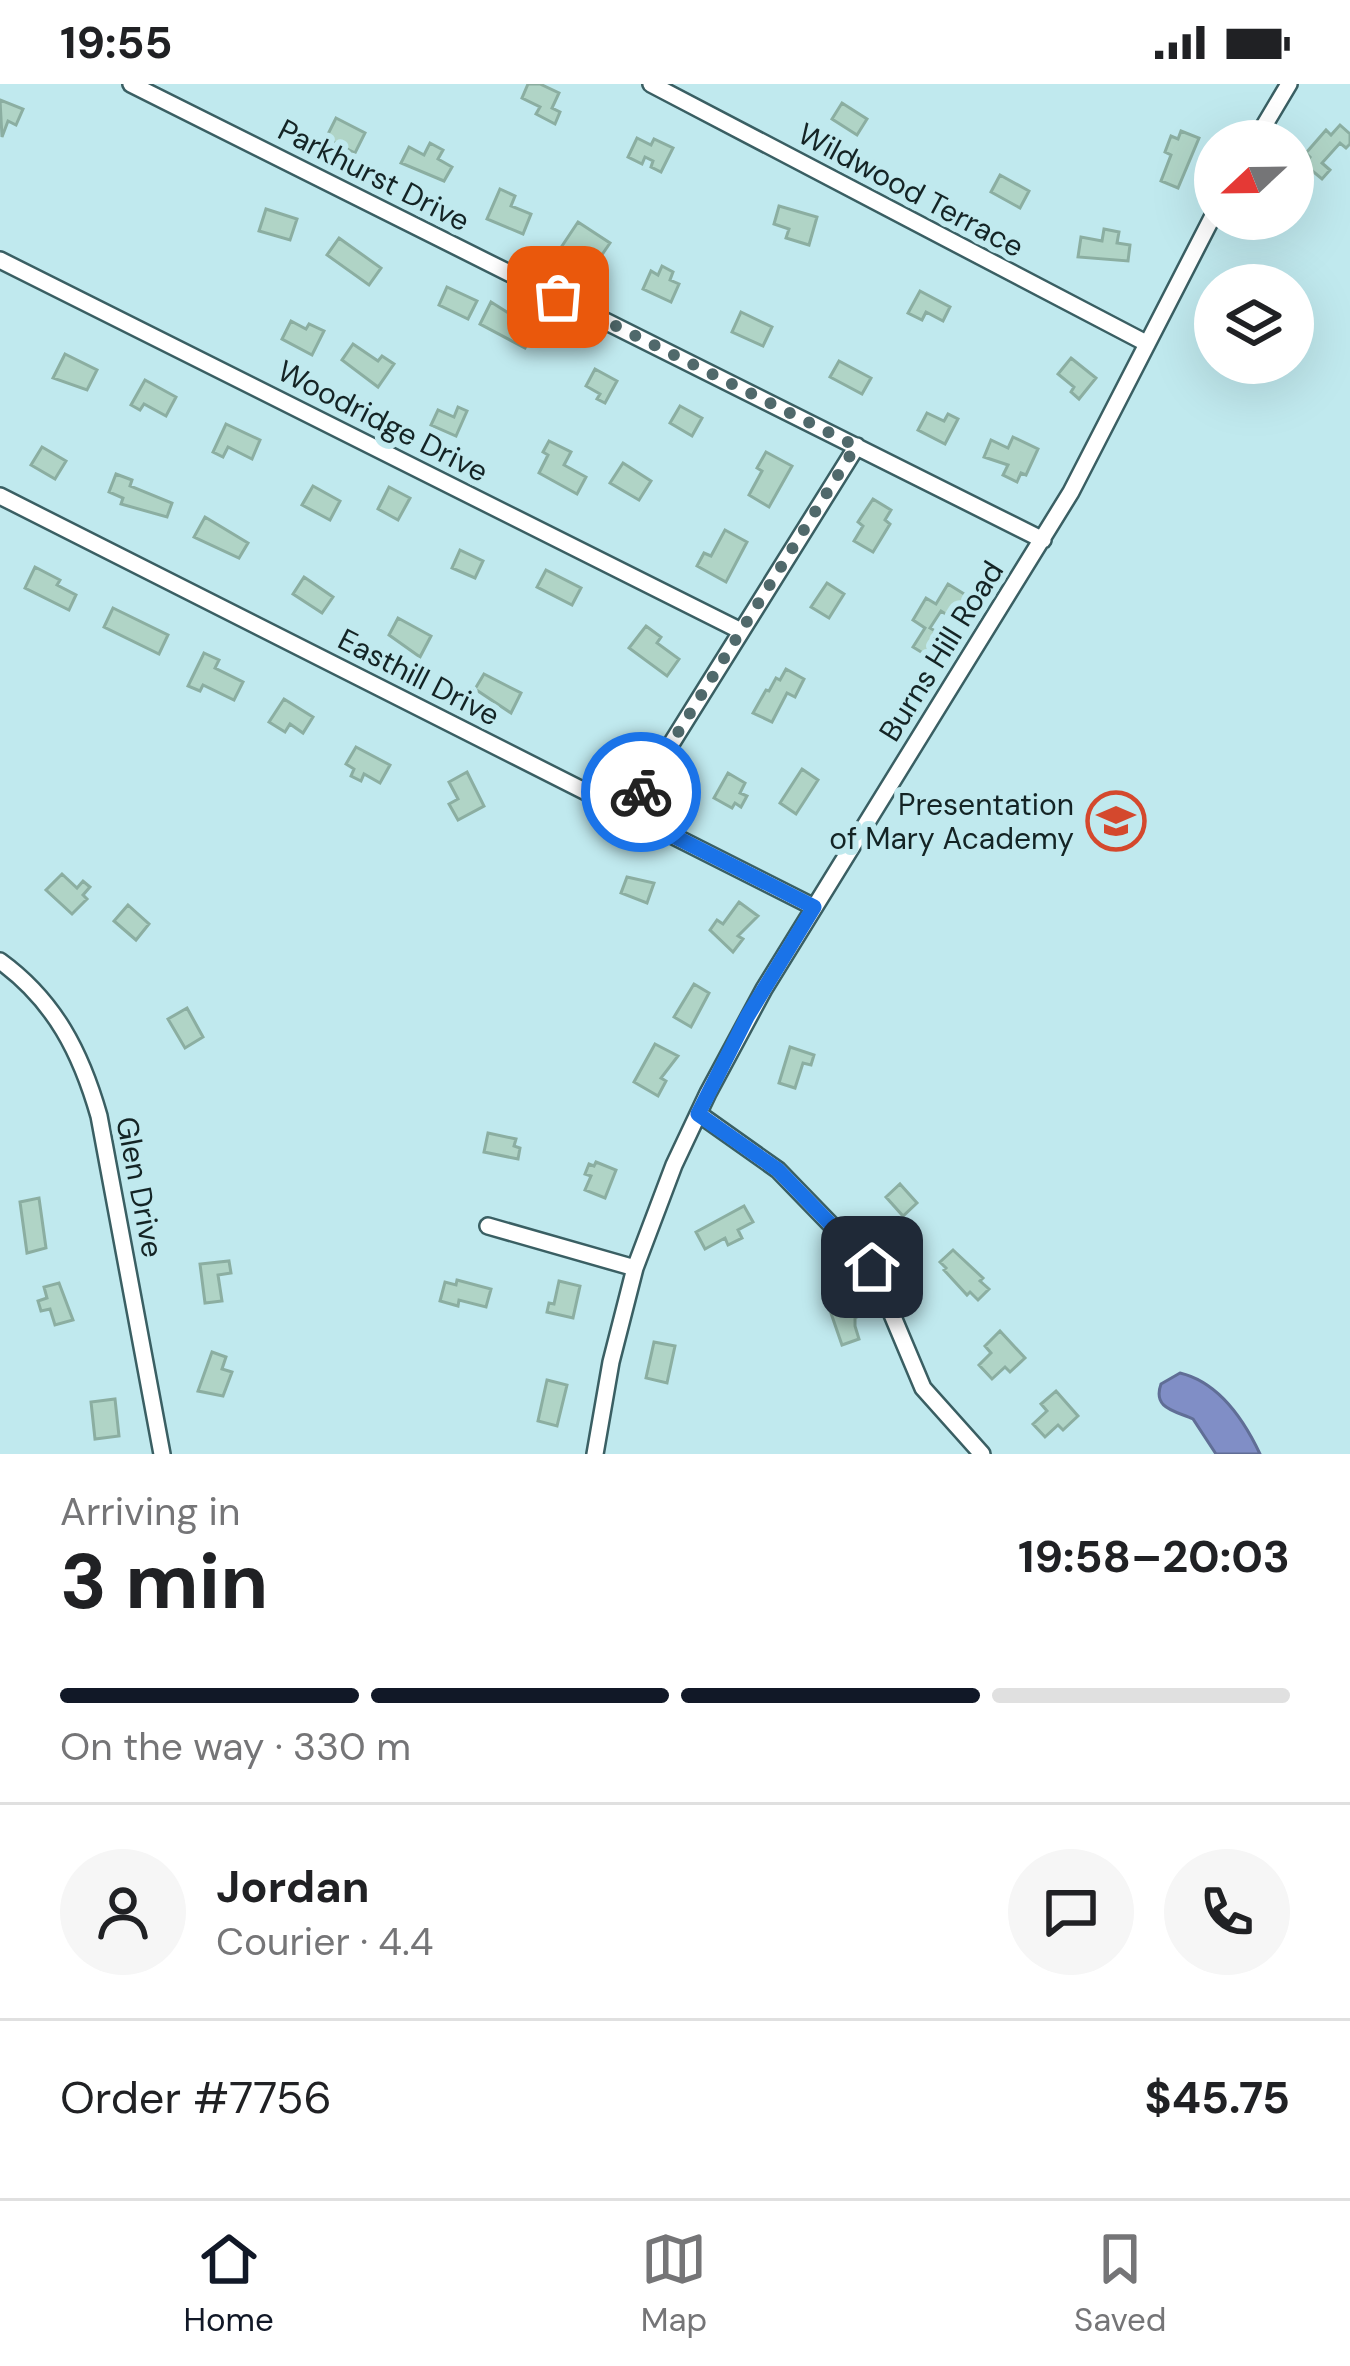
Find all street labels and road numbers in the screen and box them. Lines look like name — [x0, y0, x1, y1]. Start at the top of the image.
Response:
street label: Parkhurst Drive — [272, 110, 476, 240]
street label: Wildwood Terrace — [791, 114, 1031, 266]
street label: Woodridge Drive — [271, 351, 495, 491]
street label: Burns Hill Road — [870, 554, 1012, 748]
street label: Easthill Drive — [332, 620, 506, 734]
street label: Glen Drive — [107, 1113, 173, 1261]

